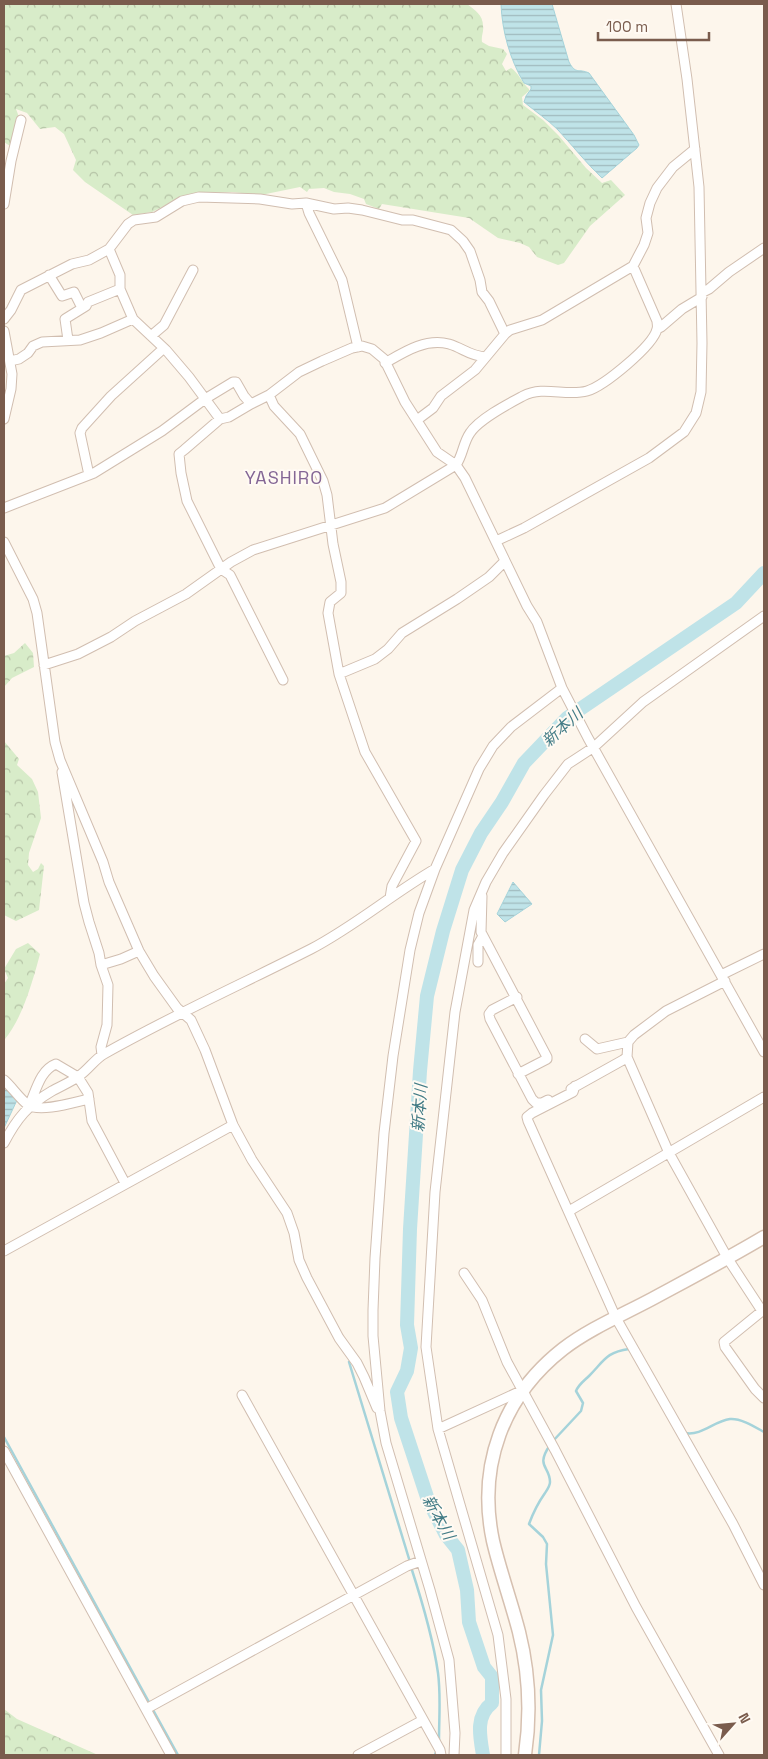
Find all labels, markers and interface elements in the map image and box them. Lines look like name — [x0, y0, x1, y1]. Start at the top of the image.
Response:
scale bar — [598, 10, 709, 42]
text: 100 m — [606, 17, 648, 36]
district label: YASHIRO — [245, 466, 323, 489]
water label: 新本川 — [537, 702, 589, 751]
water label: 新本川 — [407, 1081, 432, 1133]
water label: 新本川 — [418, 1491, 460, 1545]
north arrow — [708, 1699, 758, 1749]
text: N — [734, 1710, 755, 1726]

